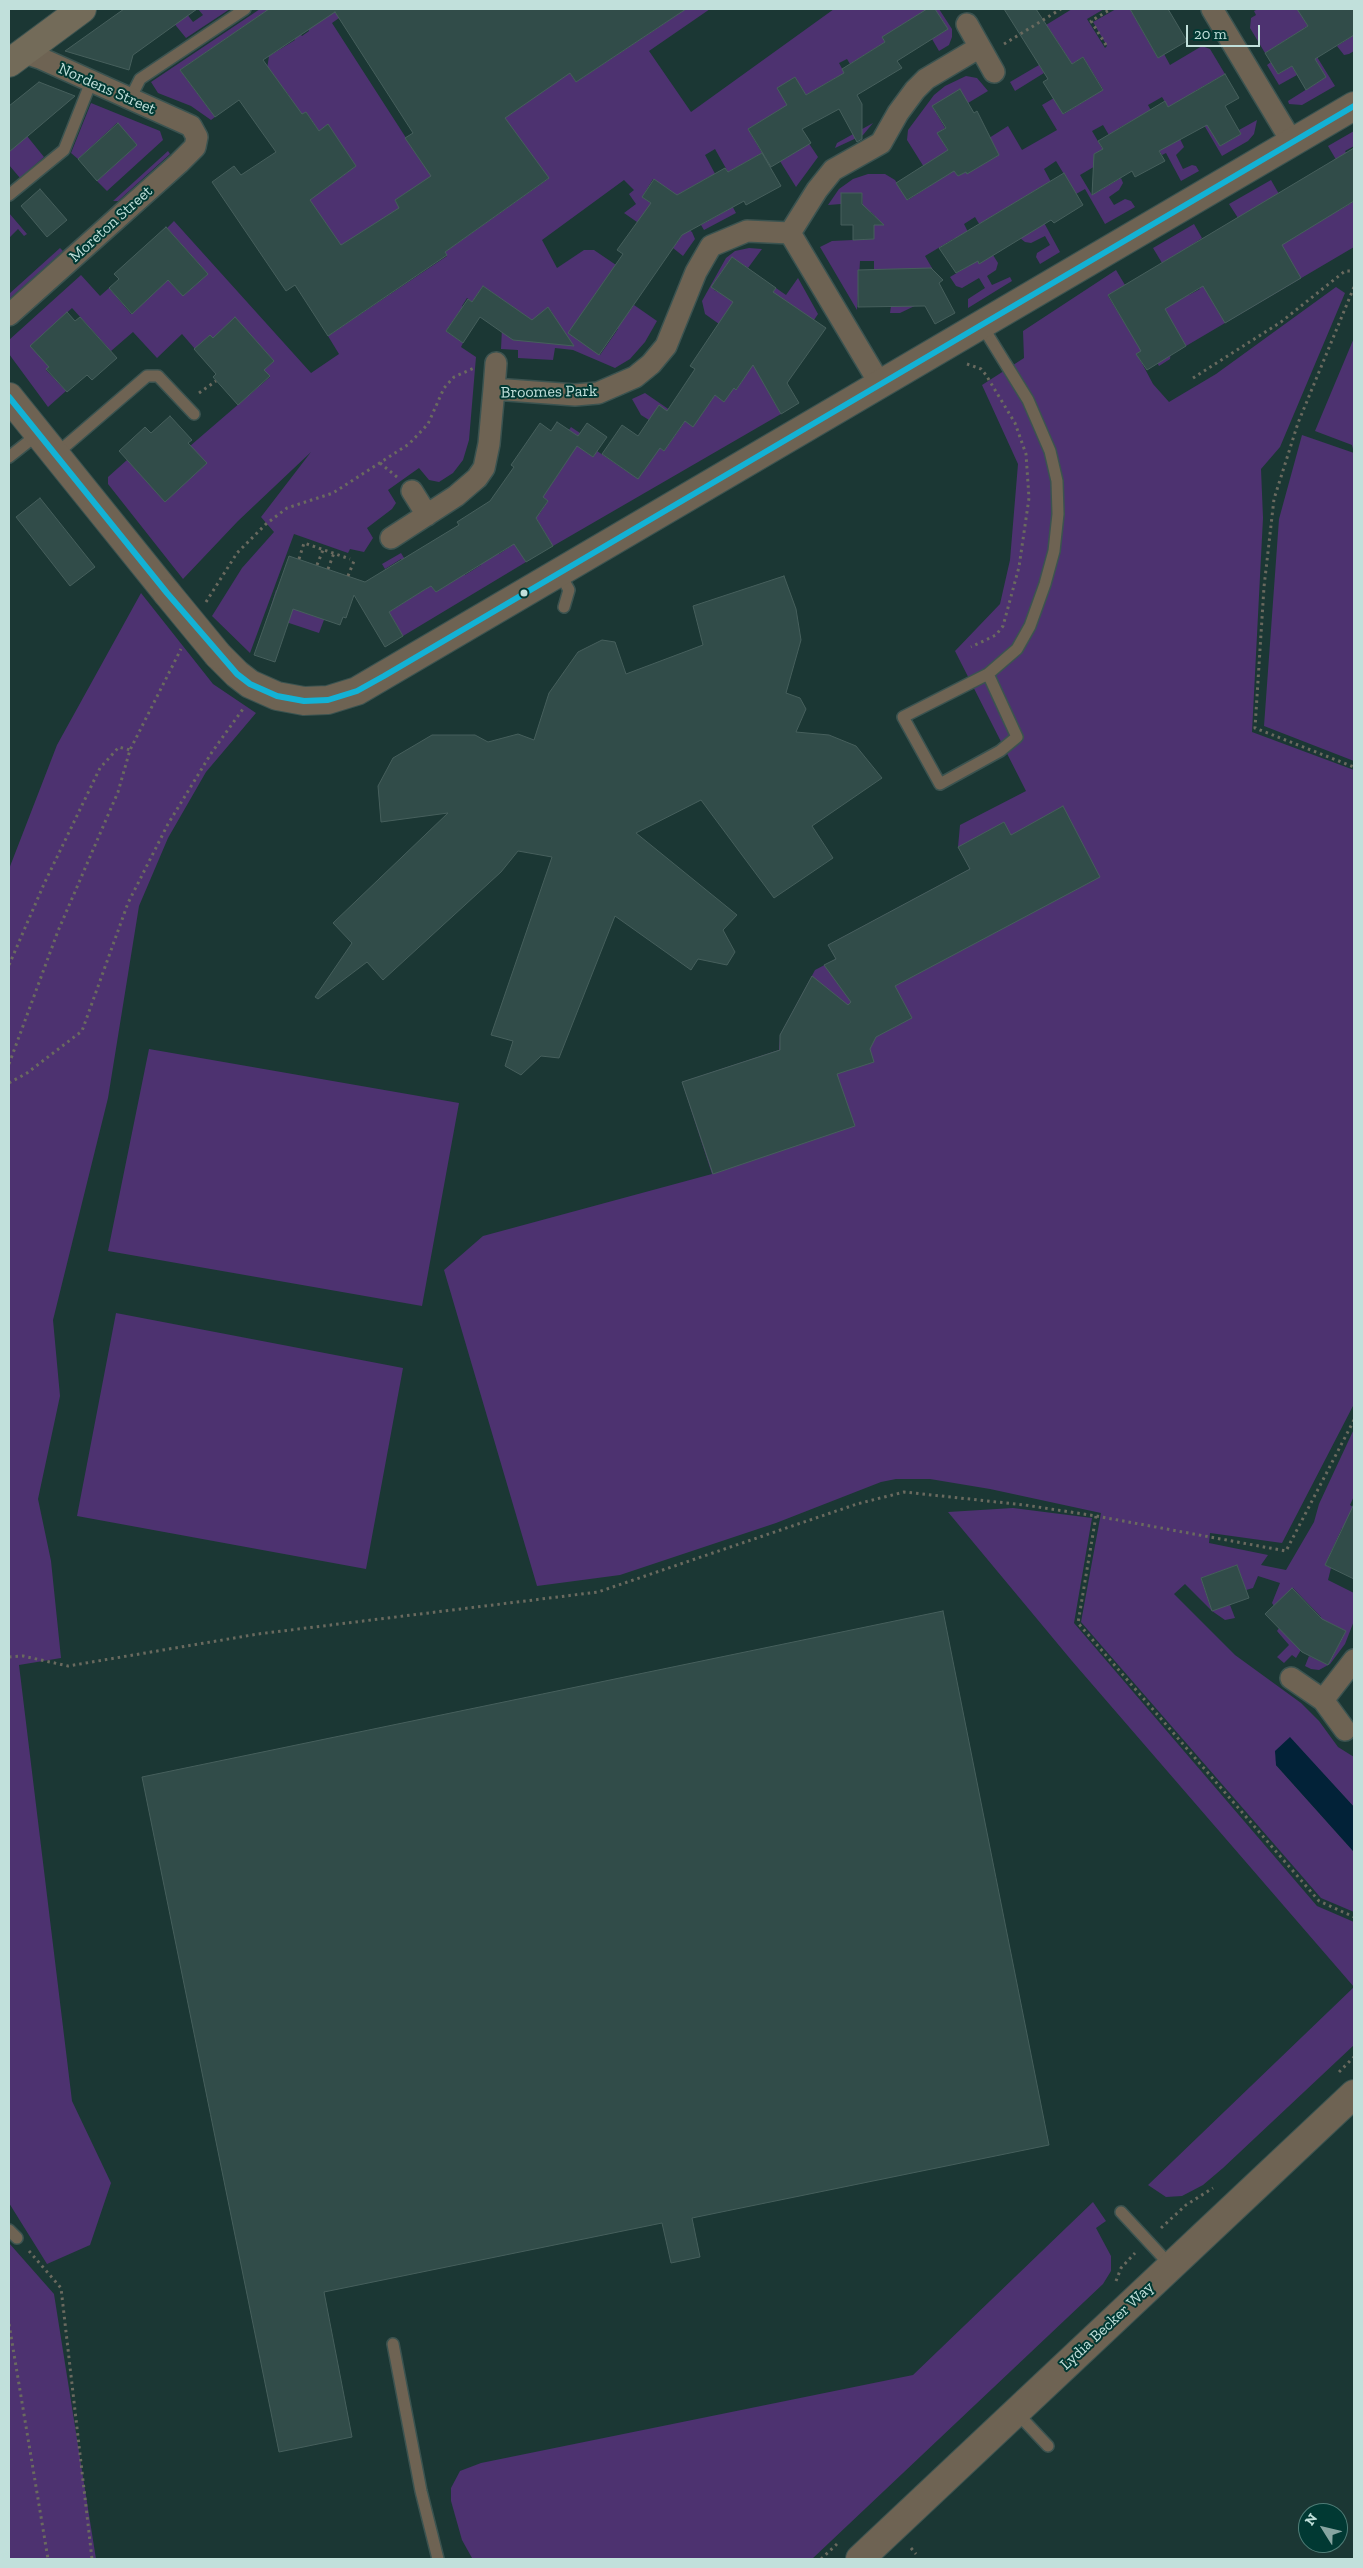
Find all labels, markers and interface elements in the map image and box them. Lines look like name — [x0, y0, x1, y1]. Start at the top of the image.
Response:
scale bar — [1188, 15, 1262, 47]
text: 20 m — [1194, 25, 1227, 43]
street label: Nordens Street — [55, 59, 159, 119]
street label: Moreton Street — [65, 182, 157, 266]
street label: Broomes Park — [501, 382, 597, 402]
unlabelled marker — [519, 588, 529, 598]
street label: Lydia Becker Way — [1056, 2278, 1158, 2374]
north arrow — [1298, 2503, 1348, 2553]
text: N — [1301, 2510, 1321, 2529]

